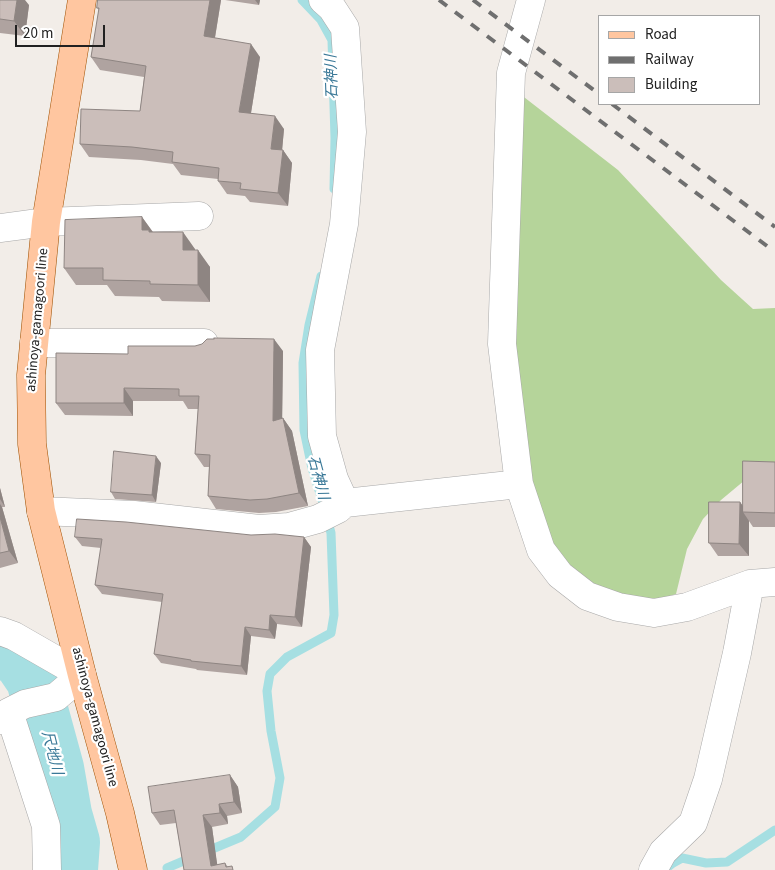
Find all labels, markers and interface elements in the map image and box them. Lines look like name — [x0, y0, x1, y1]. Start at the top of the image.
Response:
scale bar — [18, 15, 108, 47]
legend — [598, 15, 760, 105]
text: 20 m — [23, 23, 53, 44]
text: Road — [645, 24, 677, 45]
text: Railway — [645, 49, 694, 70]
water label: 石神川 — [323, 54, 343, 100]
text: Building — [645, 74, 697, 95]
street label: ashinoya-gamagoori line — [23, 247, 53, 393]
water label: 石神川 — [302, 454, 332, 502]
street label: ashinoya-gamagoori line — [67, 645, 121, 789]
water label: 尺地川 — [37, 729, 65, 777]

